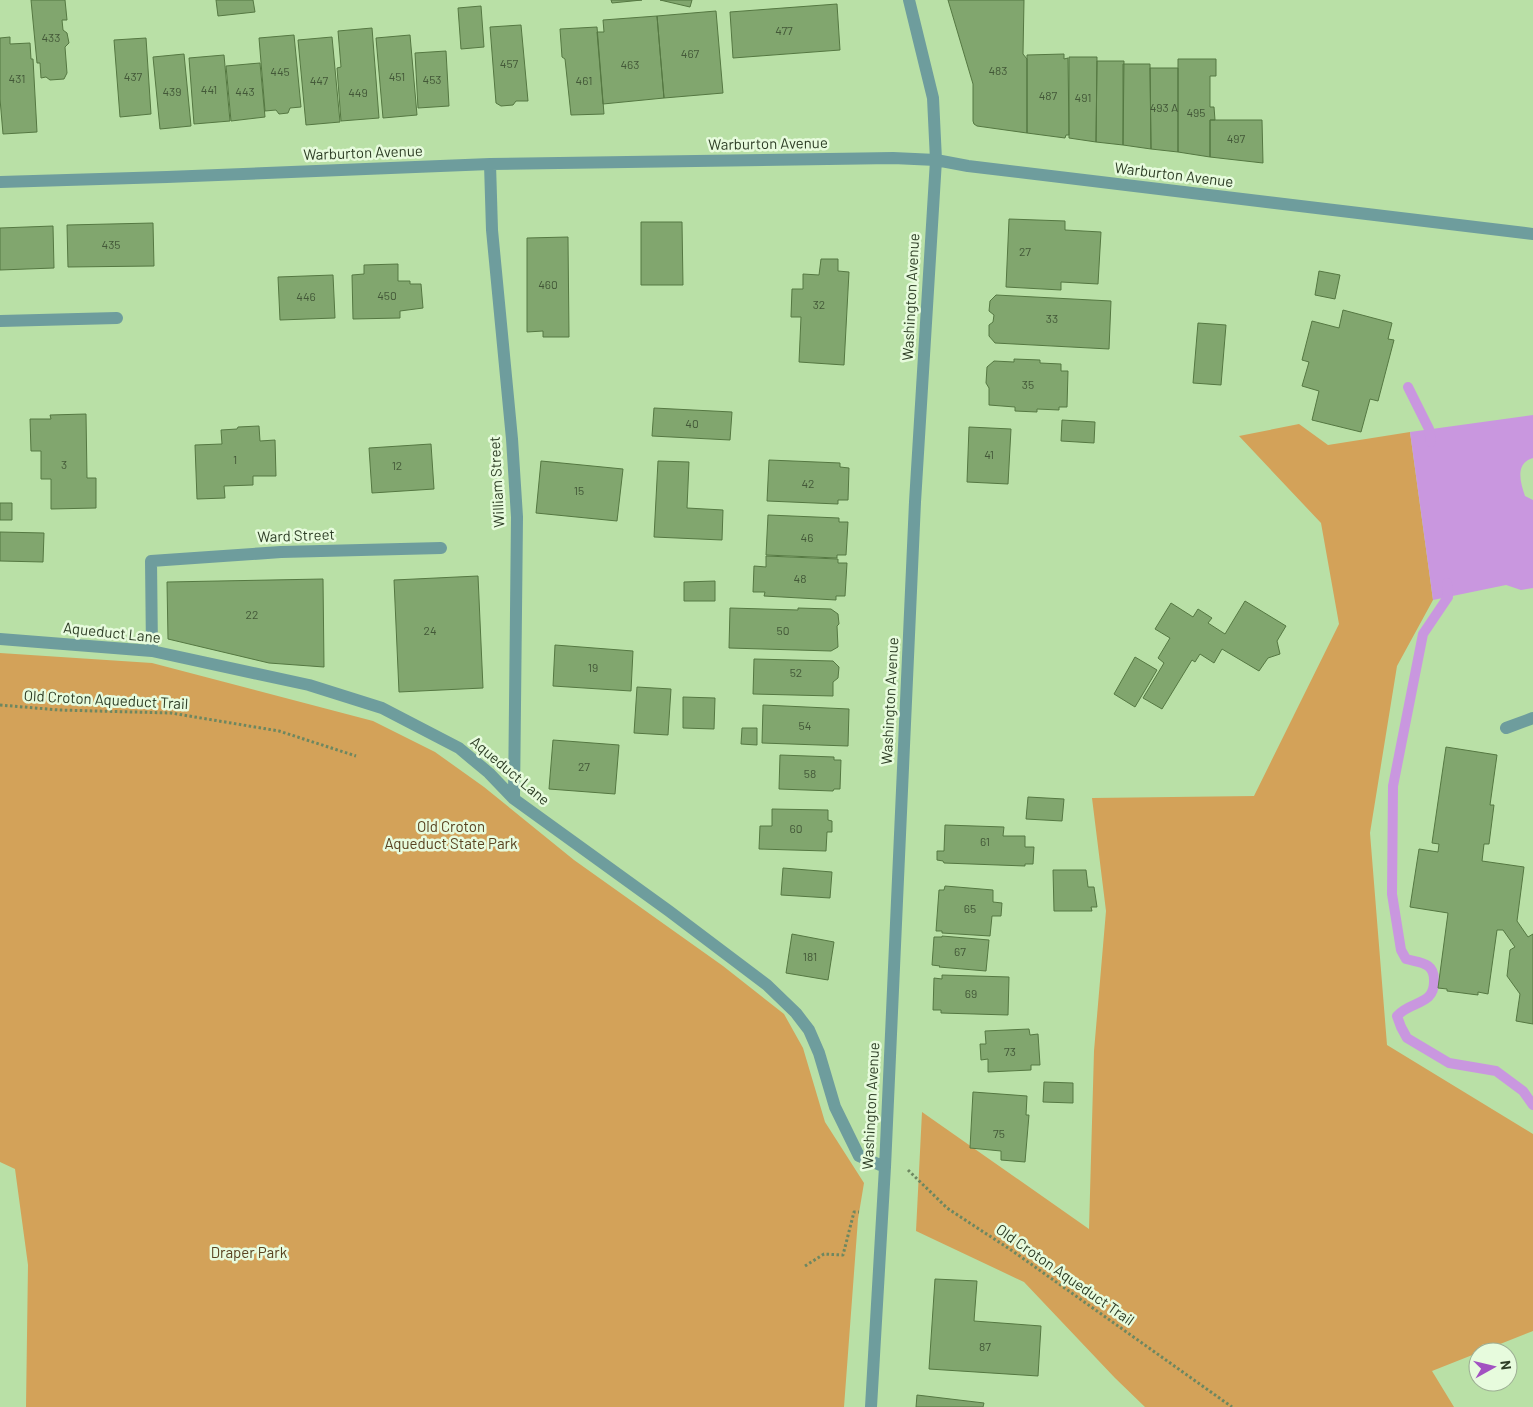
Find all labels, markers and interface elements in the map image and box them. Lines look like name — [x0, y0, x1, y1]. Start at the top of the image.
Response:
house number: 477 — [775, 23, 793, 37]
house number: 433 — [42, 30, 60, 44]
house number: 467 — [681, 46, 700, 60]
house number: 457 — [500, 56, 519, 70]
house number: 463 — [621, 57, 639, 71]
house number: 483 — [988, 63, 1008, 77]
house number: 445 — [270, 64, 290, 78]
house number: 437 — [124, 69, 143, 83]
house number: 451 — [389, 69, 405, 83]
house number: 431 — [9, 71, 25, 85]
house number: 453 — [423, 72, 441, 86]
house number: 447 — [310, 73, 329, 87]
house number: 461 — [576, 73, 592, 87]
house number: 441 — [201, 82, 217, 96]
house number: 439 — [162, 84, 182, 98]
house number: 443 — [235, 84, 255, 98]
house number: 449 — [348, 85, 368, 99]
house number: 487 — [1039, 88, 1058, 102]
house number: 491 — [1075, 90, 1091, 104]
house number: 493 A — [1150, 100, 1178, 114]
house number: 495 — [1186, 105, 1206, 119]
house number: 497 — [1227, 131, 1246, 145]
street label: Warburton Avenue — [708, 133, 828, 153]
street label: Warburton Avenue — [303, 141, 423, 163]
street label: Warburton Avenue — [1114, 158, 1235, 190]
street label: Washington Avenue — [898, 233, 922, 361]
house number: 435 — [102, 237, 120, 251]
house number: 27 — [1019, 244, 1031, 258]
house number: 460 — [538, 277, 558, 291]
house number: 450 — [377, 288, 397, 302]
house number: 446 — [296, 289, 316, 303]
house number: 32 — [813, 297, 825, 311]
house number: 33 — [1046, 311, 1058, 325]
house number: 35 — [1022, 377, 1034, 391]
house number: 40 — [685, 416, 699, 430]
street label: William Street — [485, 436, 507, 528]
house number: 41 — [984, 447, 994, 461]
house number: 1 — [233, 452, 237, 466]
house number: 3 — [61, 457, 67, 471]
house number: 12 — [392, 458, 402, 472]
house number: 42 — [801, 476, 815, 490]
house number: 15 — [574, 483, 584, 497]
street label: Ward Street — [257, 525, 335, 545]
house number: 46 — [801, 530, 813, 544]
house number: 48 — [794, 571, 806, 585]
house number: 22 — [246, 607, 258, 621]
street label: Aqueduct Lane — [63, 618, 162, 646]
house number: 24 — [423, 623, 437, 637]
house number: 50 — [777, 623, 789, 637]
street label: Washington Avenue — [877, 637, 901, 765]
house number: 19 — [588, 660, 598, 674]
house number: 52 — [790, 665, 802, 679]
street label: Old Croton Aqueduct Trail — [23, 686, 189, 712]
house number: 54 — [799, 718, 811, 732]
street label: Aqueduct Lane — [467, 732, 554, 809]
house number: 27 — [578, 759, 590, 773]
house number: 58 — [804, 766, 816, 780]
park label: Old Croton Aqueduct State Park — [384, 817, 518, 852]
house number: 60 — [790, 821, 802, 835]
house number: 61 — [980, 834, 990, 848]
house number: 65 — [964, 901, 976, 915]
house number: 67 — [954, 944, 966, 958]
house number: 181 — [803, 949, 817, 963]
house number: 69 — [965, 986, 977, 1000]
street label: Washington Avenue — [858, 1042, 882, 1170]
house number: 73 — [1004, 1044, 1016, 1058]
house number: 75 — [993, 1126, 1005, 1140]
street label: Old Croton Aqueduct Trail — [993, 1220, 1138, 1329]
park label: Draper Park — [211, 1243, 288, 1261]
house number: 87 — [979, 1339, 991, 1353]
north arrow — [1468, 1342, 1518, 1392]
text: N — [1497, 1359, 1515, 1371]

